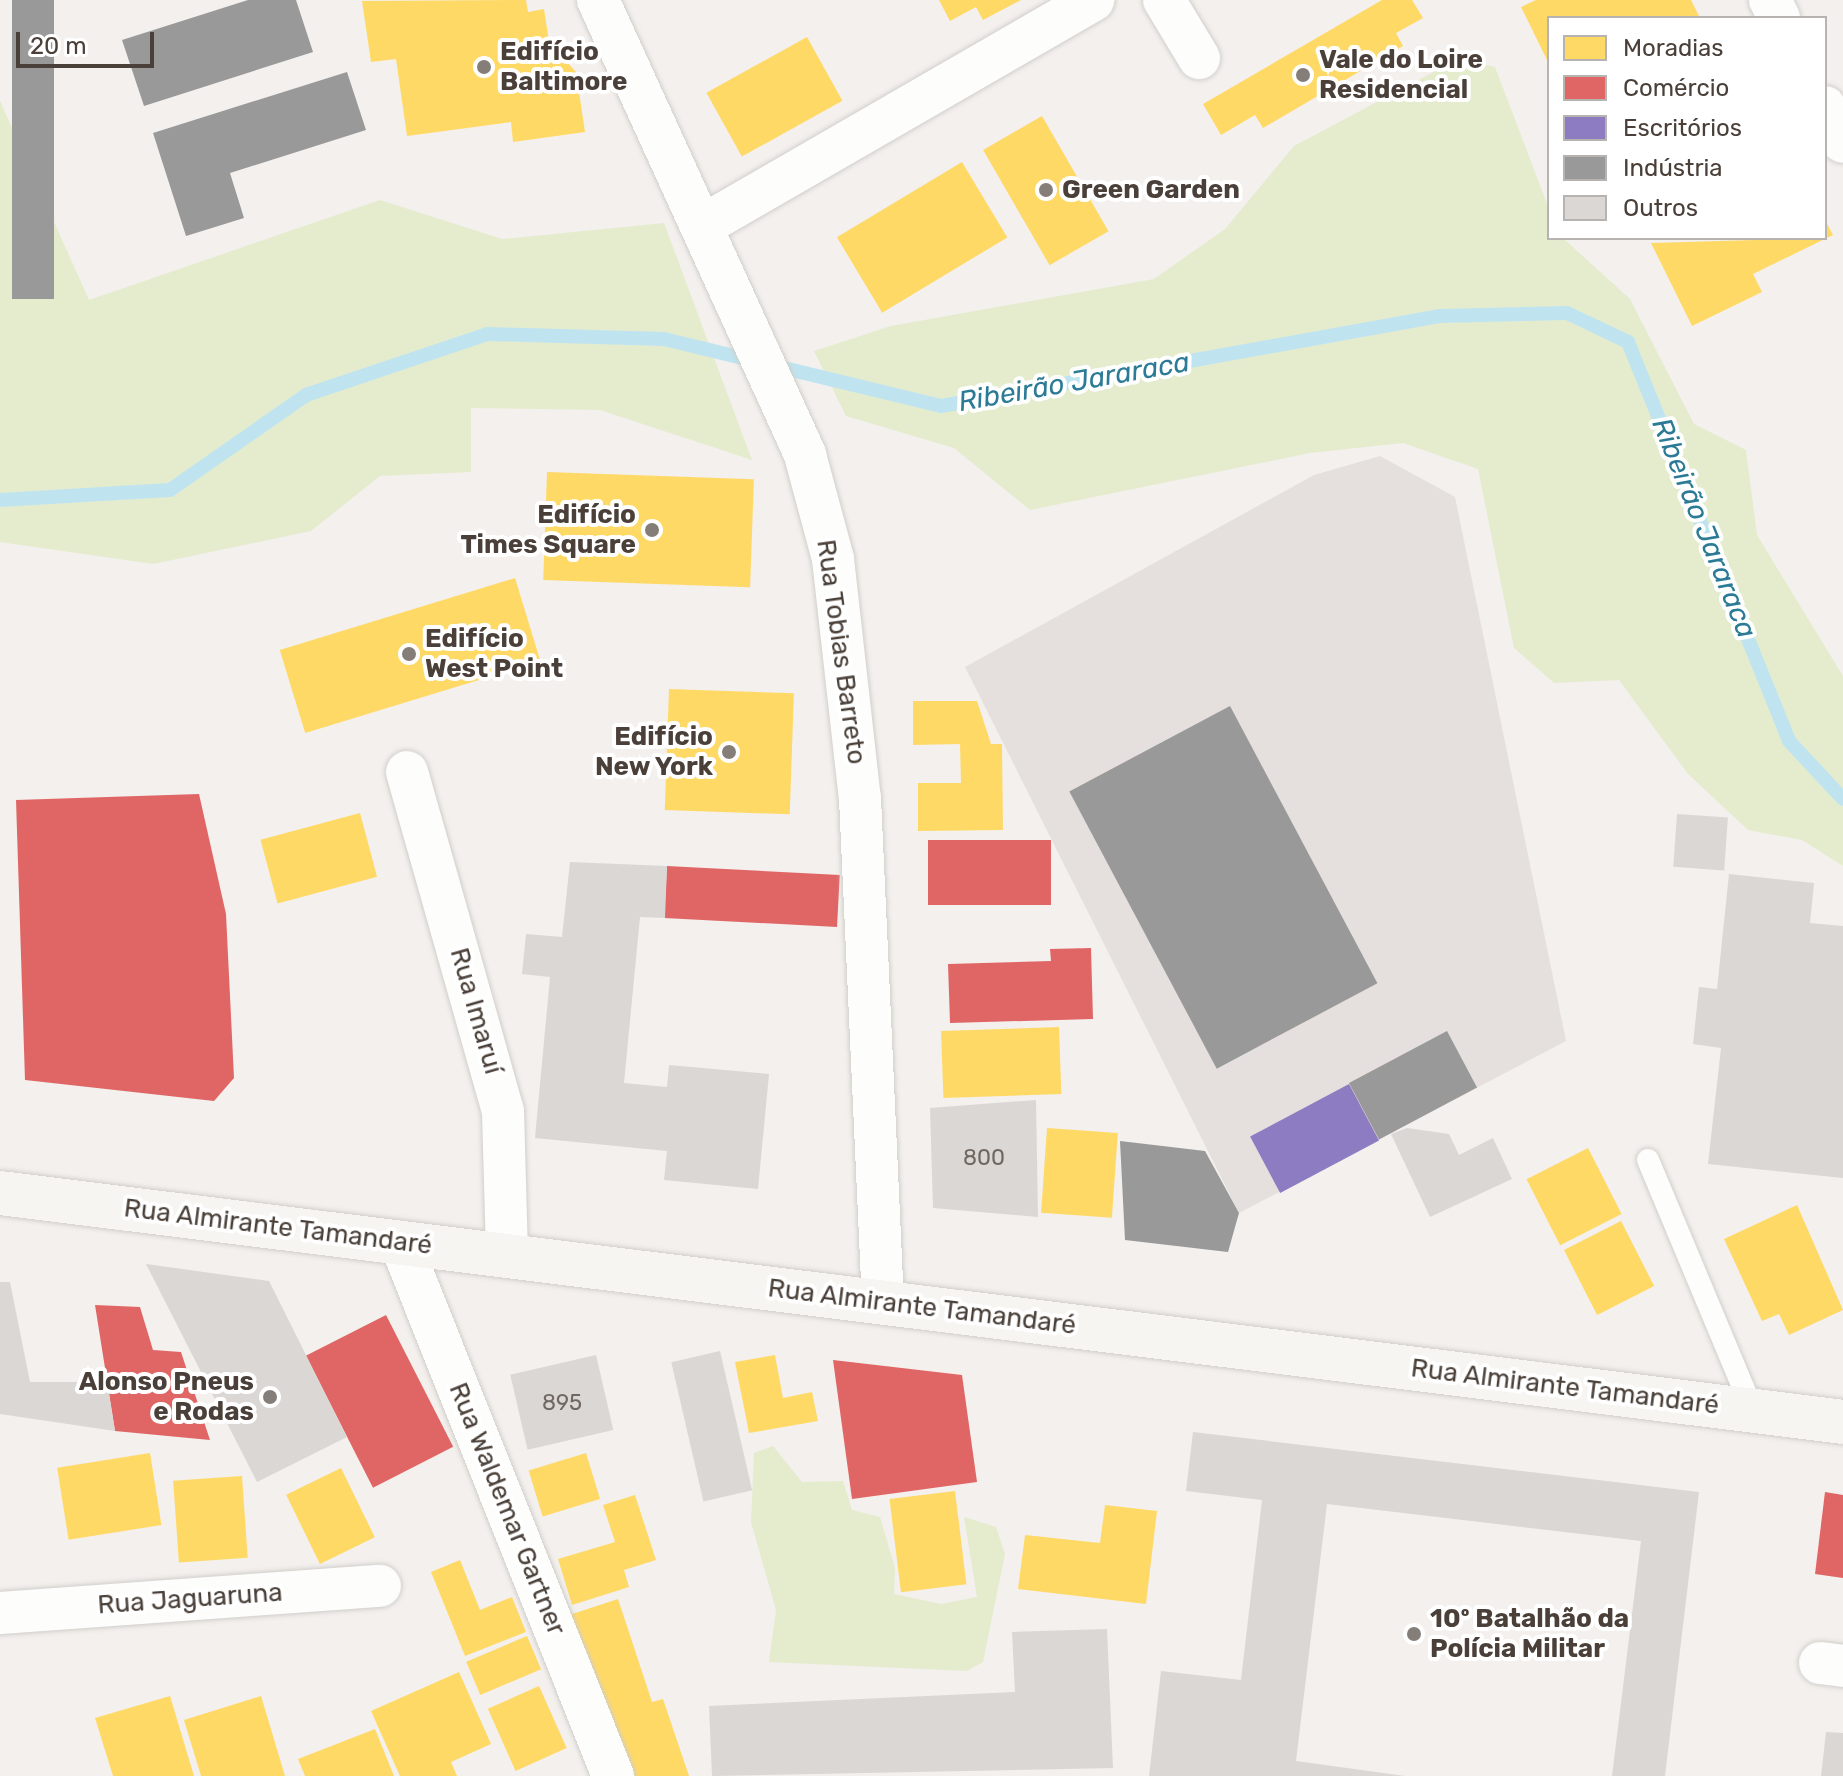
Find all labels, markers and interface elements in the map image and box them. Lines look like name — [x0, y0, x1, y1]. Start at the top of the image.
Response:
scale bar — [20, 16, 158, 66]
legend — [1547, 16, 1827, 240]
text: 20 m — [30, 32, 87, 60]
text: Moradias — [1623, 34, 1724, 62]
place label: Edifício Baltimore — [500, 36, 627, 98]
place label: Vale do Loire Residencial — [1319, 44, 1483, 106]
marker: Edifício Baltimore — [475, 58, 493, 76]
marker: Vale do Loire Residencial — [1294, 66, 1312, 84]
text: Comércio — [1623, 74, 1729, 102]
text: Escritórios — [1623, 114, 1742, 142]
text: Indústria — [1623, 154, 1723, 182]
place label: Green Garden — [1062, 174, 1240, 206]
marker: Green Garden — [1037, 181, 1055, 199]
text: Outros — [1623, 194, 1698, 222]
water label: Ribeirão Jararaca — [956, 345, 1192, 419]
water label: Ribeirão Jararaca — [1644, 413, 1764, 643]
place label: Edifício Times Square — [460, 499, 636, 560]
marker: Edifício Times Square — [643, 521, 661, 539]
street label: Rua Tobias Barreto — [810, 537, 872, 767]
place label: Edifício West Point — [425, 623, 563, 684]
marker: Edifício West Point — [400, 645, 418, 663]
place label: Edifício New York — [594, 721, 713, 782]
marker: Edifício New York — [720, 743, 738, 761]
street label: Rua Imaruí — [443, 944, 509, 1078]
house number: 800 — [963, 1145, 1005, 1171]
street label: Rua Almirante Tamandaré — [122, 1193, 434, 1261]
street label: Rua Almirante Tamandaré — [766, 1273, 1078, 1341]
street label: Rua Almirante Tamandaré — [1409, 1353, 1721, 1421]
place label: Alonso Pneus e Rodas — [79, 1366, 254, 1428]
street label: Rua Waldemar Gartner — [442, 1378, 572, 1640]
marker: Alonso Pneus e Rodas — [261, 1388, 279, 1406]
house number: 895 — [542, 1390, 582, 1416]
street label: Rua Jaguaruna — [96, 1577, 284, 1621]
place label: 10º Batalhão da Polícia Militar — [1430, 1603, 1629, 1664]
marker: 10º Batalhão da Polícia Militar — [1405, 1625, 1423, 1643]

